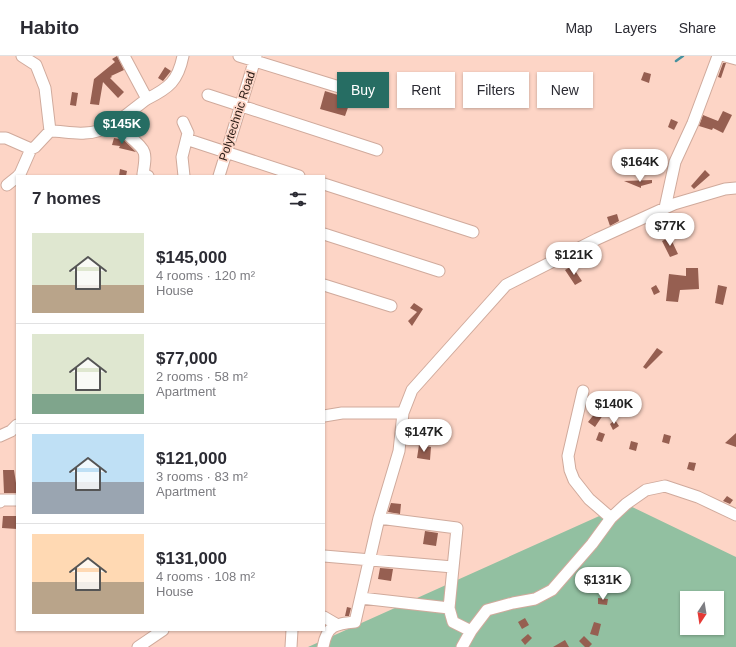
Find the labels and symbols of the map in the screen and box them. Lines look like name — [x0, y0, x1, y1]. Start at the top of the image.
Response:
street label: Polytechnic Road — [216, 69, 258, 163]
pin: $145K — [94, 111, 150, 145]
pin: $164K — [612, 149, 668, 183]
pin: $77K — [646, 213, 694, 247]
pin: $121K — [546, 242, 602, 276]
pin: $140K — [586, 391, 642, 425]
pin: $147K — [396, 419, 452, 453]
pin: $131K — [575, 567, 631, 601]
north arrow — [680, 591, 724, 635]

